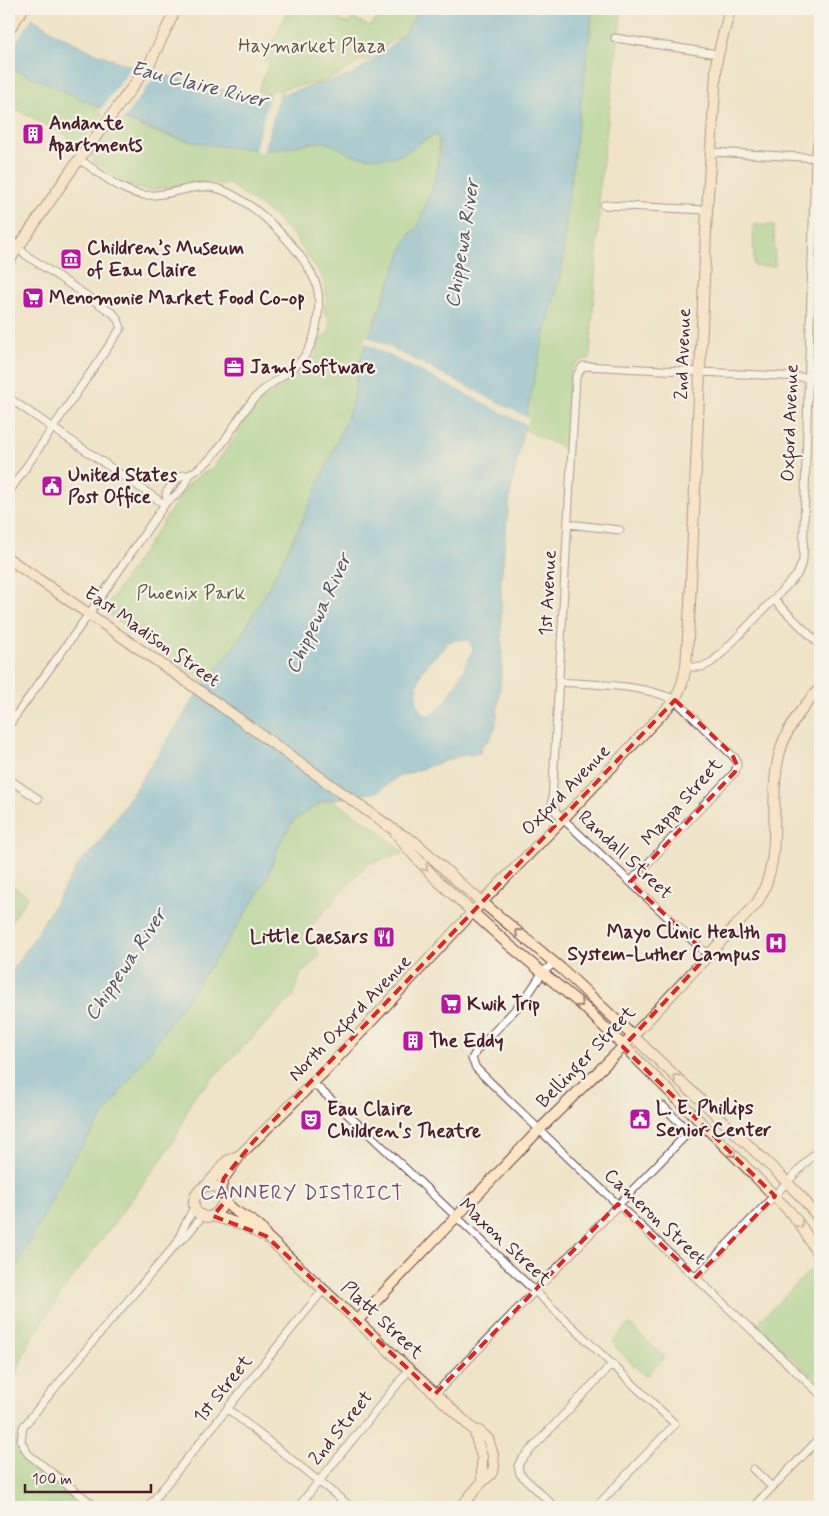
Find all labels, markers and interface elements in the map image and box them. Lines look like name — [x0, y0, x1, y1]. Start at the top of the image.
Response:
park label: Haymarket Plaza — [238, 34, 386, 59]
water label: Eau Claire River — [128, 55, 273, 116]
place label: Andante Apartments — [49, 111, 143, 160]
building icon: Andante Apartments — [21, 122, 45, 146]
water label: Chippewa River — [440, 175, 487, 310]
place label: Children’s Museum of Eau Claire — [87, 236, 244, 283]
museum icon: Children’s Museum of Eau Claire — [59, 247, 83, 271]
supermarket icon: Menomonie Market Food Co-op — [21, 286, 45, 310]
place label: Menomonie Market Food Co-op — [49, 286, 305, 311]
street label: 2nd Avenue — [669, 308, 697, 400]
office icon: Jamf Software — [222, 355, 246, 379]
place label: Jamf Software — [250, 355, 375, 380]
street label: Oxford Avenue — [775, 364, 808, 482]
place label: United States Post Office — [68, 463, 178, 510]
public building icon: United States Post Office — [40, 474, 64, 498]
water label: Chippewa River — [279, 547, 360, 678]
street label: 1st Avenue — [533, 549, 563, 637]
street label: East Madison Street — [79, 581, 225, 693]
park label: Phoenix Park — [137, 581, 246, 606]
street label: Oxford Avenue — [516, 739, 618, 843]
street label: Mappa Street — [636, 753, 728, 851]
street label: Randall Street — [572, 805, 678, 905]
one-way arrow — [419, 862, 428, 871]
water label: Chippewa River — [79, 902, 175, 1026]
place label: Mayo Clinic Health System-Luther Campus — [568, 920, 761, 967]
place label: Little Caesars — [250, 925, 368, 950]
restaurant icon: Little Caesars — [372, 925, 396, 949]
one-way arrow — [515, 930, 524, 938]
hospital icon: Mayo Clinic Health System-Luther Campus — [764, 931, 788, 955]
street label: North Oxford Avenue — [283, 949, 419, 1089]
supermarket icon: Kwik Trip — [439, 992, 463, 1016]
place label: Kwik Trip — [467, 992, 540, 1017]
one-way arrow — [574, 998, 583, 1007]
street label: Bellinger Street — [531, 1000, 643, 1116]
building icon: The Eddy — [401, 1029, 425, 1053]
place label: The Eddy — [429, 1029, 504, 1054]
one-way arrow — [673, 1074, 682, 1083]
place label: L. E. Phillips Senior Center — [656, 1096, 771, 1143]
place label: Eau Claire Children's Theatre — [327, 1097, 481, 1144]
public building icon: L. E. Phillips Senior Center — [628, 1107, 652, 1131]
theatre icon: Eau Claire Children's Theatre — [299, 1108, 323, 1132]
one-way arrow — [728, 1148, 737, 1157]
street label: Cameron Street — [598, 1163, 712, 1271]
district label: CANNERY DISTRICT — [200, 1180, 404, 1207]
street label: Maxon Street — [453, 1193, 557, 1291]
one-way arrow — [794, 1219, 803, 1229]
street label: Platt Street — [335, 1275, 429, 1365]
street label: 1st Street — [188, 1350, 258, 1428]
street label: 2nd Street — [303, 1386, 379, 1470]
scale bar — [25, 1461, 151, 1493]
text: 100 m — [32, 1470, 72, 1490]

